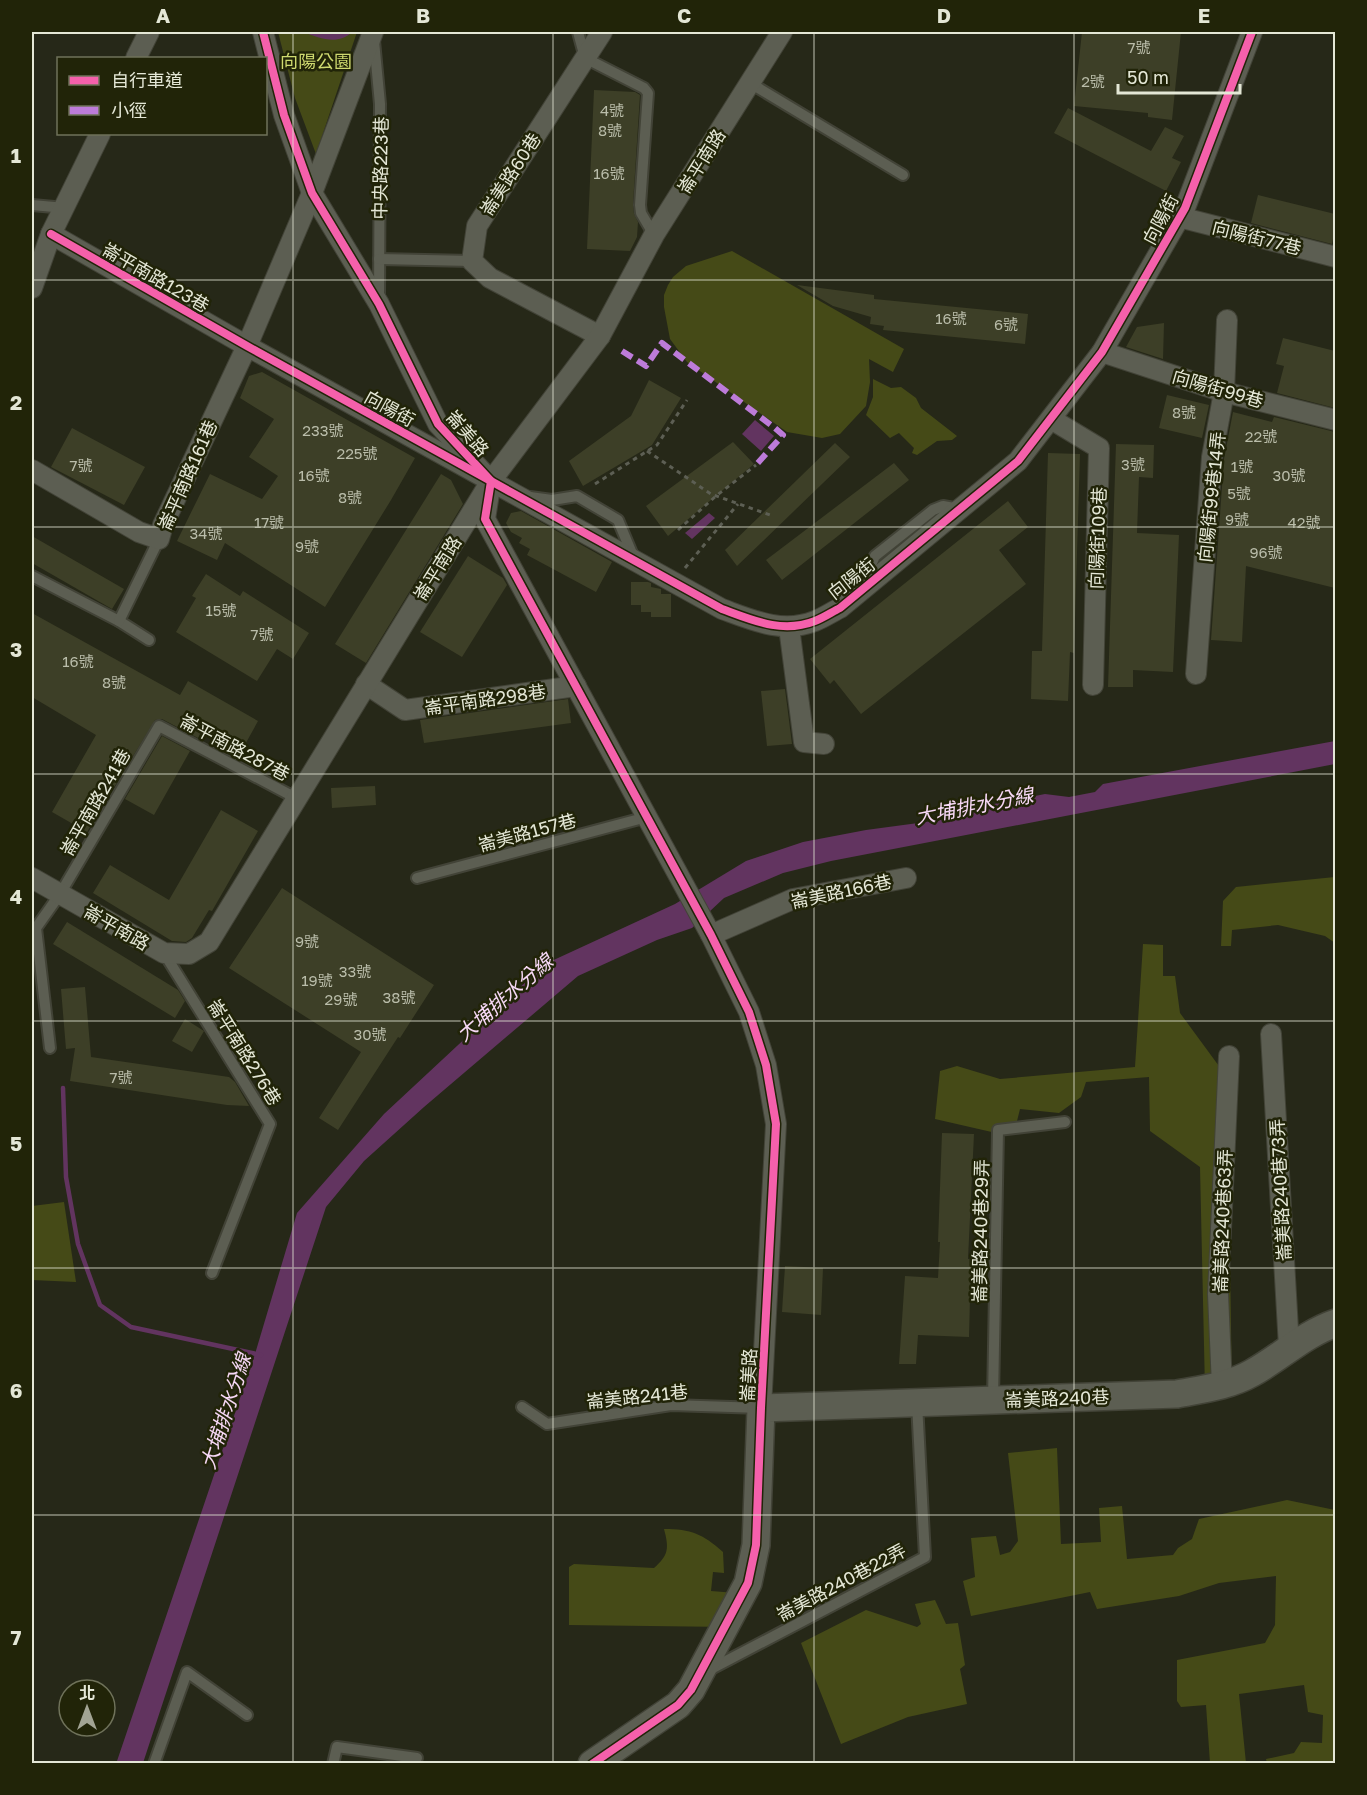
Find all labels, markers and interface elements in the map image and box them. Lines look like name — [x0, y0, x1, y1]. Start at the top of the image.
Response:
text: A — [156, 3, 170, 27]
text: B — [416, 3, 430, 27]
text: C — [677, 3, 691, 27]
text: D — [937, 3, 951, 27]
text: E — [1198, 3, 1210, 27]
house number: 7號 — [1128, 38, 1150, 56]
park label: 向陽公園 — [280, 50, 352, 72]
legend — [57, 57, 267, 135]
scale bar — [1118, 57, 1240, 95]
text: 50 m — [1127, 66, 1169, 88]
text: 自行車道 — [111, 69, 183, 91]
house number: 2號 — [1081, 72, 1105, 90]
text: 小徑 — [111, 99, 147, 121]
house number: 4號 — [600, 101, 624, 119]
street label: 中央路223巷 — [368, 116, 392, 220]
house number: 8號 — [598, 121, 622, 139]
street label: 崙平南路 — [673, 125, 729, 197]
street label: 崙美路60巷 — [475, 129, 545, 219]
text: 1 — [11, 143, 21, 167]
house number: 16號 — [593, 164, 625, 182]
street label: 向陽街 — [1138, 190, 1182, 248]
street label: 向陽街77巷 — [1210, 215, 1304, 259]
street label: 崙平南路123巷 — [99, 238, 213, 316]
house number: 16號 — [935, 309, 967, 327]
house number: 6號 — [994, 315, 1018, 333]
street label: 向陽街99巷 — [1170, 365, 1266, 411]
street label: 向陽街 — [361, 385, 419, 431]
text: 2 — [10, 390, 22, 414]
house number: 8號 — [1172, 403, 1196, 421]
street label: 崙美路 — [442, 405, 494, 461]
street label: 崙平南路161巷 — [153, 416, 221, 534]
house number: 233號 — [302, 421, 344, 439]
house number: 22號 — [1245, 427, 1277, 445]
street label: 向陽街99巷14弄 — [1193, 430, 1229, 564]
house number: 225號 — [336, 444, 378, 462]
house number: 3號 — [1121, 455, 1145, 473]
house number: 7號 — [70, 456, 92, 474]
house number: 1號 — [1231, 457, 1253, 475]
house number: 16號 — [298, 466, 330, 484]
house number: 30號 — [1272, 466, 1306, 484]
house number: 5號 — [1227, 484, 1251, 502]
street label: 向陽街109巷 — [1084, 486, 1110, 590]
house number: 8號 — [338, 488, 362, 506]
house number: 9號 — [1225, 510, 1249, 528]
house number: 17號 — [254, 513, 284, 531]
house number: 42號 — [1288, 513, 1320, 531]
house number: 34號 — [190, 524, 222, 542]
street label: 崙平南路 — [409, 532, 465, 604]
house number: 9號 — [295, 537, 319, 555]
house number: 96號 — [1249, 543, 1283, 561]
street label: 向陽街 — [823, 553, 879, 603]
house number: 15號 — [206, 601, 236, 619]
house number: 7號 — [251, 625, 273, 643]
text: 3 — [10, 637, 22, 661]
house number: 16號 — [62, 652, 94, 670]
house number: 8號 — [102, 673, 126, 691]
street label: 崙平南路298巷 — [423, 680, 547, 718]
street label: 崙平南路287巷 — [176, 709, 294, 785]
street label: 崙平南路241巷 — [55, 744, 135, 860]
water label: 大埔排水分線 — [913, 781, 1037, 828]
street label: 崙美路157巷 — [476, 808, 578, 856]
street label: 崙美路166巷 — [789, 870, 893, 912]
text: 4 — [10, 884, 22, 908]
street label: 崙平南路 — [80, 899, 154, 955]
house number: 9號 — [295, 932, 319, 950]
water label: 大埔排水分線 — [451, 947, 559, 1045]
house number: 33號 — [339, 962, 371, 980]
house number: 19號 — [301, 971, 333, 989]
house number: 38號 — [383, 988, 415, 1006]
house number: 29號 — [325, 990, 357, 1008]
street label: 崙平南路276巷 — [204, 995, 286, 1109]
house number: 30號 — [353, 1025, 387, 1043]
house number: 7號 — [110, 1068, 132, 1086]
street label: 崙美路240巷73弄 — [1265, 1118, 1295, 1262]
text: 5 — [10, 1131, 22, 1155]
street label: 崙美路240巷63弄 — [1208, 1149, 1236, 1293]
street label: 崙美路240巷29弄 — [968, 1159, 992, 1303]
street label: 崙美路 — [736, 1347, 760, 1403]
water label: 大埔排水分線 — [195, 1348, 256, 1472]
text: 6 — [10, 1378, 22, 1402]
street label: 崙美路241巷 — [585, 1380, 689, 1412]
street label: 崙美路240巷 — [1004, 1385, 1110, 1411]
street label: 崙美路240巷22弄 — [772, 1539, 910, 1625]
text: 7 — [11, 1625, 22, 1649]
north arrow — [57, 1678, 117, 1738]
text: 北 — [79, 1683, 95, 1703]

